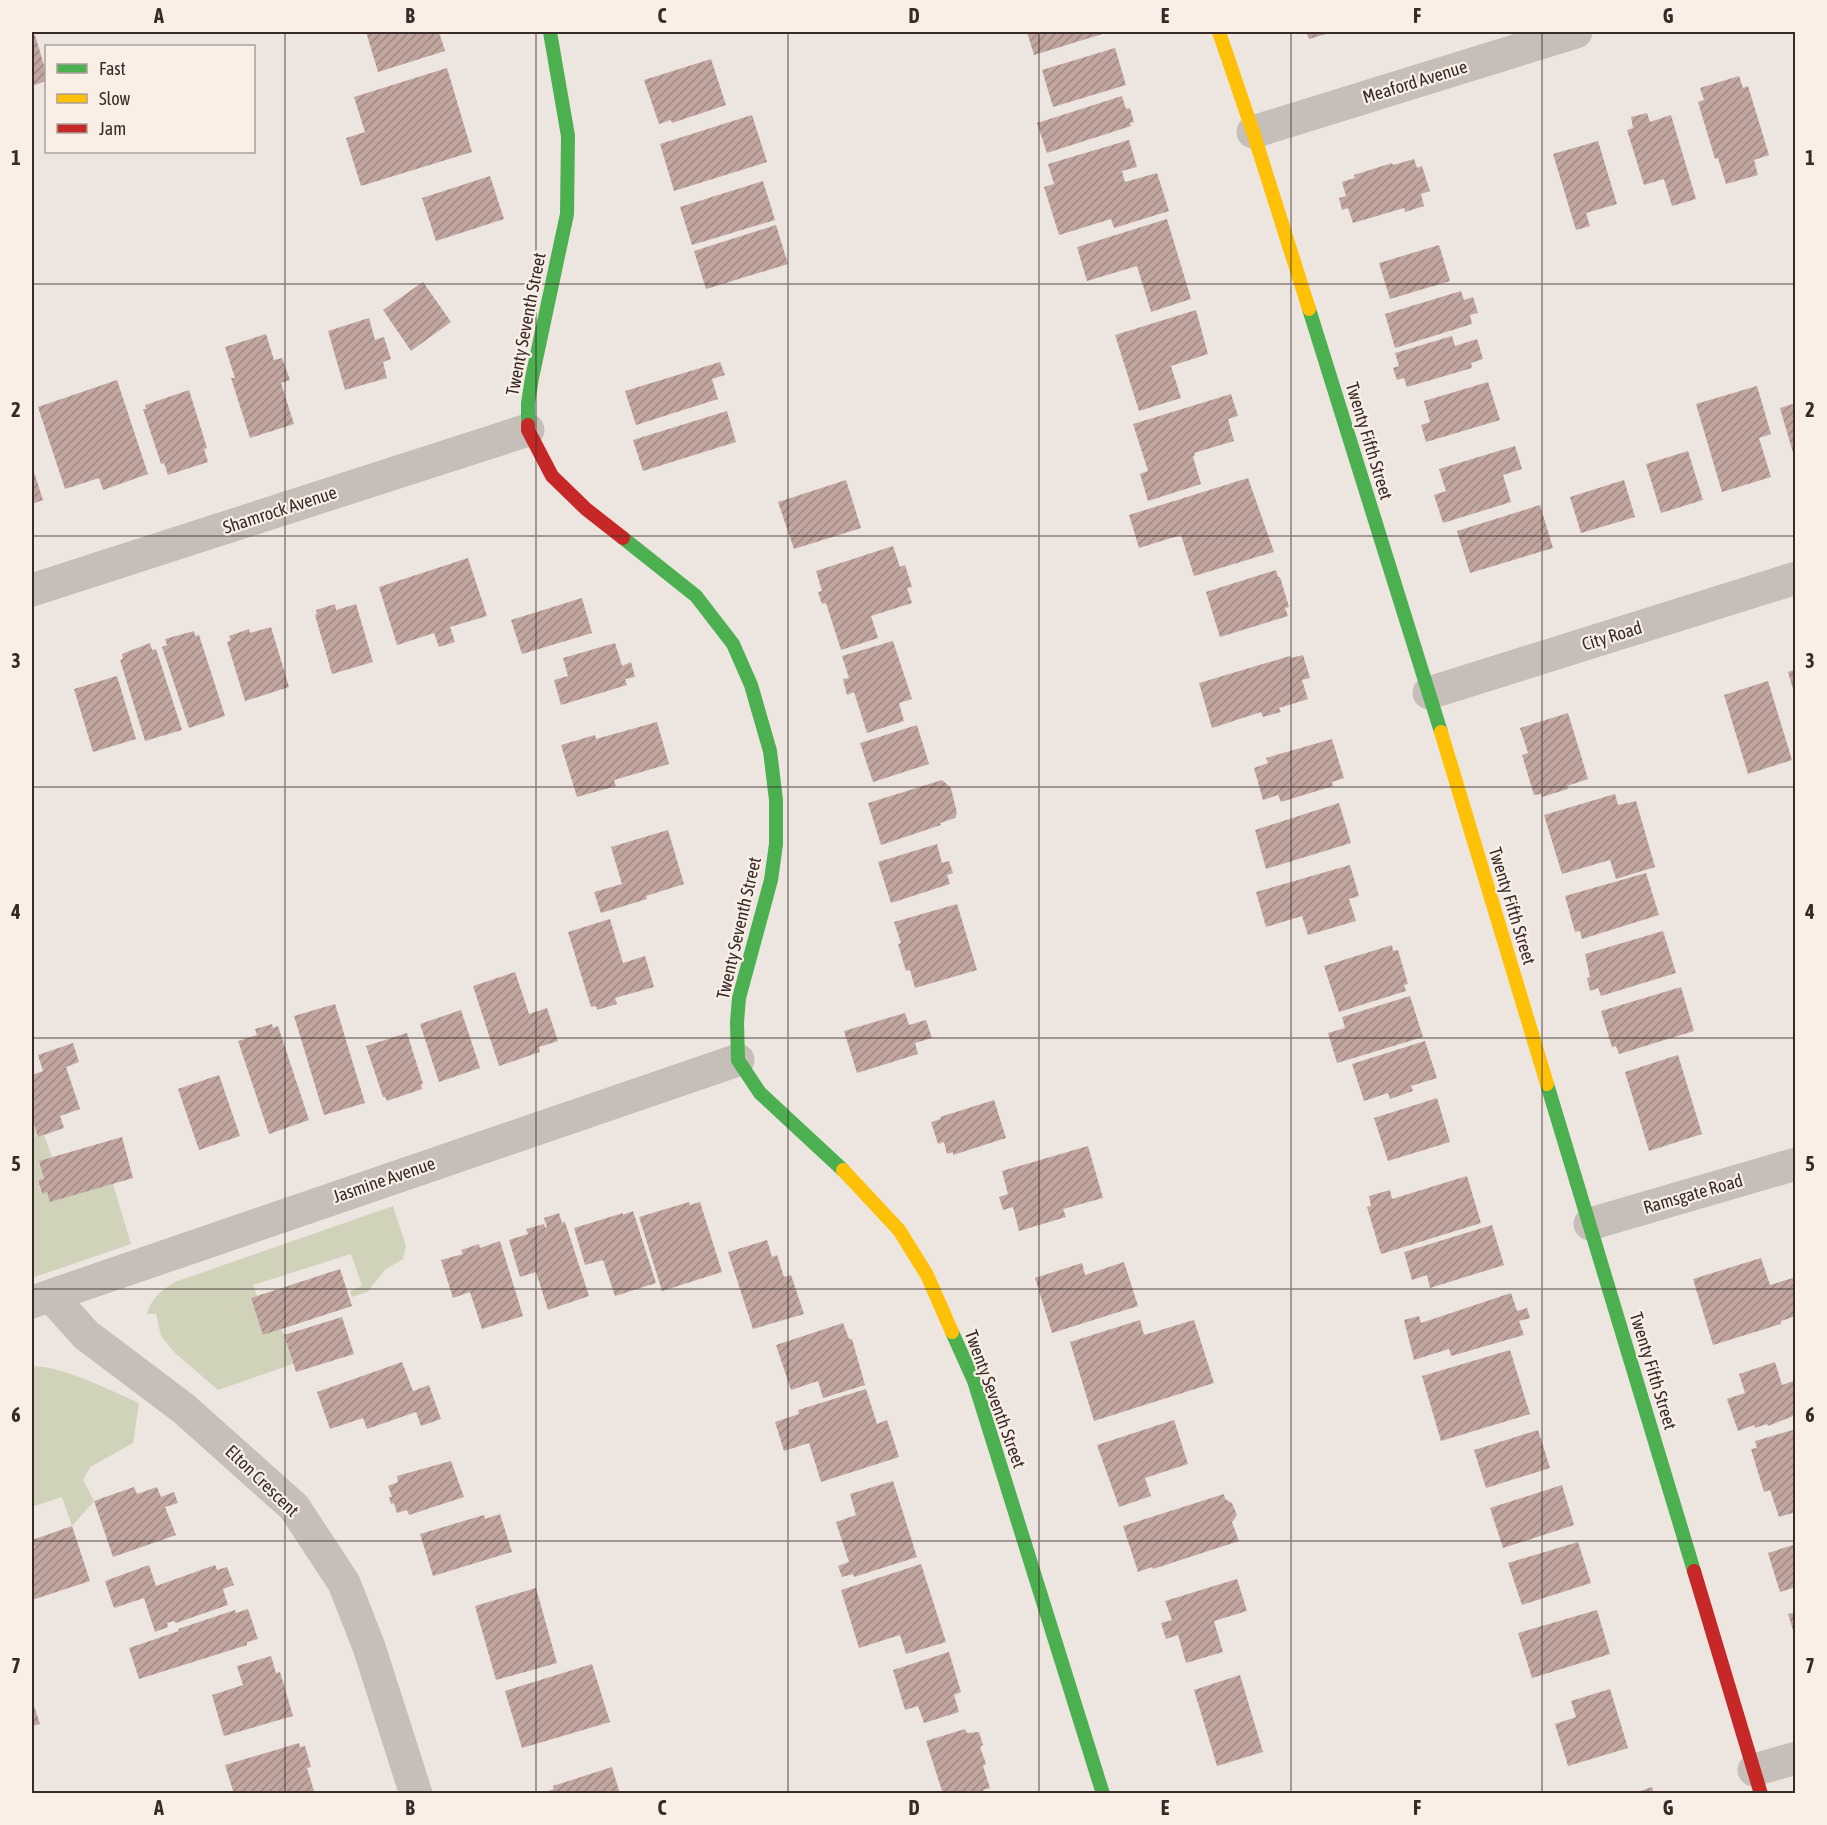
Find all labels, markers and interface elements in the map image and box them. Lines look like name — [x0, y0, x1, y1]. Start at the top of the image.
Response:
text: A — [153, 4, 164, 27]
text: B — [405, 4, 415, 27]
text: C — [658, 4, 667, 27]
text: D — [908, 4, 920, 27]
text: E — [1161, 4, 1170, 27]
text: F — [1413, 4, 1421, 27]
text: G — [1663, 4, 1674, 27]
legend — [45, 45, 255, 153]
street label: Meaford Avenue — [1360, 56, 1470, 107]
text: Fast — [99, 58, 126, 79]
text: Slow — [99, 88, 130, 109]
text: Jam — [99, 118, 126, 139]
text: 1 — [11, 146, 21, 169]
text: 1 — [1805, 146, 1815, 169]
street label: Twenty Seventh Street — [501, 251, 550, 397]
street label: Twenty Fifth Street — [1342, 379, 1397, 502]
text: 2 — [11, 398, 21, 421]
text: 2 — [1805, 398, 1815, 421]
street label: Shamrock Avenue — [220, 481, 339, 538]
street label: City Road — [1579, 616, 1644, 655]
text: 3 — [11, 649, 21, 672]
text: 3 — [1805, 649, 1815, 672]
street label: Twenty Fifth Street — [1485, 844, 1540, 967]
street label: Twenty Seventh Street — [712, 855, 765, 1001]
text: 4 — [10, 900, 21, 923]
text: 4 — [1804, 900, 1815, 923]
text: 5 — [11, 1152, 21, 1175]
street label: Jasmine Avenue — [330, 1152, 438, 1207]
text: 5 — [1805, 1152, 1815, 1175]
street label: Ramsgate Road — [1641, 1169, 1745, 1218]
street label: Twenty Fifth Street — [1626, 1309, 1681, 1432]
street label: Twenty Seventh Street — [961, 1327, 1030, 1471]
text: 6 — [11, 1403, 21, 1426]
text: 6 — [1805, 1403, 1815, 1426]
street label: Elton Crescent — [221, 1441, 303, 1521]
text: 7 — [11, 1654, 21, 1677]
text: 7 — [1805, 1654, 1815, 1677]
text: A — [153, 1796, 164, 1819]
text: B — [405, 1796, 415, 1819]
text: C — [658, 1796, 667, 1819]
text: D — [908, 1796, 920, 1819]
text: E — [1161, 1796, 1170, 1819]
text: F — [1413, 1796, 1421, 1819]
text: G — [1663, 1796, 1674, 1819]

